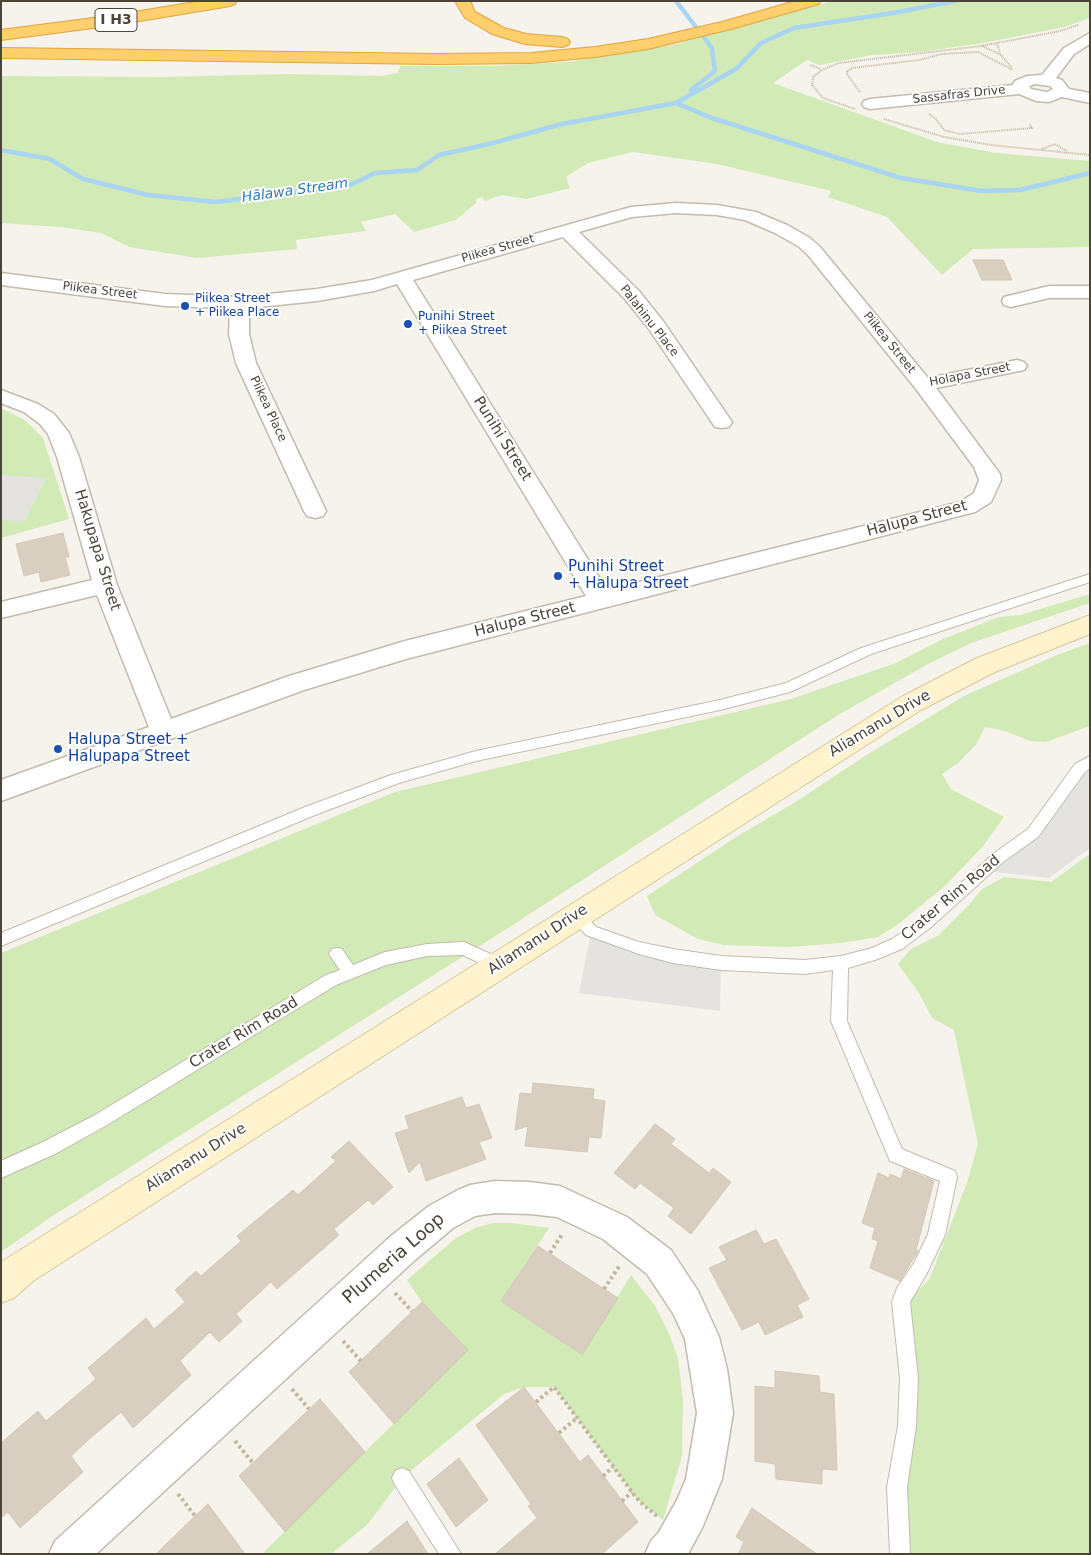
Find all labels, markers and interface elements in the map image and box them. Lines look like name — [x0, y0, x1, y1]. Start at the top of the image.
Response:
road number: I H3 — [95, 8, 137, 32]
street label: Sassafras Drive — [912, 83, 1006, 107]
water label: Hālawa Stream — [241, 175, 349, 207]
street label: Piikea Street — [460, 232, 536, 266]
street label: Piikea Street — [62, 279, 138, 303]
street label: Palahinu Place — [617, 282, 681, 360]
place label: Piikea Street + Piikea Place — [195, 292, 279, 320]
marker: Piikea Street + Piikea Place — [179, 300, 191, 312]
street label: Piikea Street — [860, 309, 918, 377]
place label: Punihi Street + Piikea Street — [418, 310, 507, 338]
marker: Punihi Street + Piikea Street — [402, 318, 414, 330]
street label: Holapa Street — [928, 360, 1012, 390]
street label: Piikea Place — [247, 374, 289, 444]
street label: Punihi Street — [469, 394, 535, 484]
street label: Hakupapa Street — [70, 487, 124, 613]
street label: Halupa Street — [865, 497, 969, 541]
place label: Punihi Street + Halupa Street — [568, 558, 689, 593]
marker: Punihi Street + Halupa Street — [552, 570, 564, 582]
street label: Halupa Street — [473, 599, 577, 641]
street label: Aliamanu Drive — [826, 687, 934, 761]
place label: Halupa Street + Halupapa Street — [68, 731, 190, 766]
marker: Halupa Street + Halupapa Street — [52, 743, 64, 755]
street label: Crater Rim Road — [898, 851, 1004, 945]
street label: Aliamanu Drive — [485, 901, 591, 979]
street label: Crater Rim Road — [186, 993, 302, 1073]
street label: Aliamanu Drive — [142, 1120, 250, 1196]
street label: Plumeria Loop — [339, 1209, 449, 1309]

